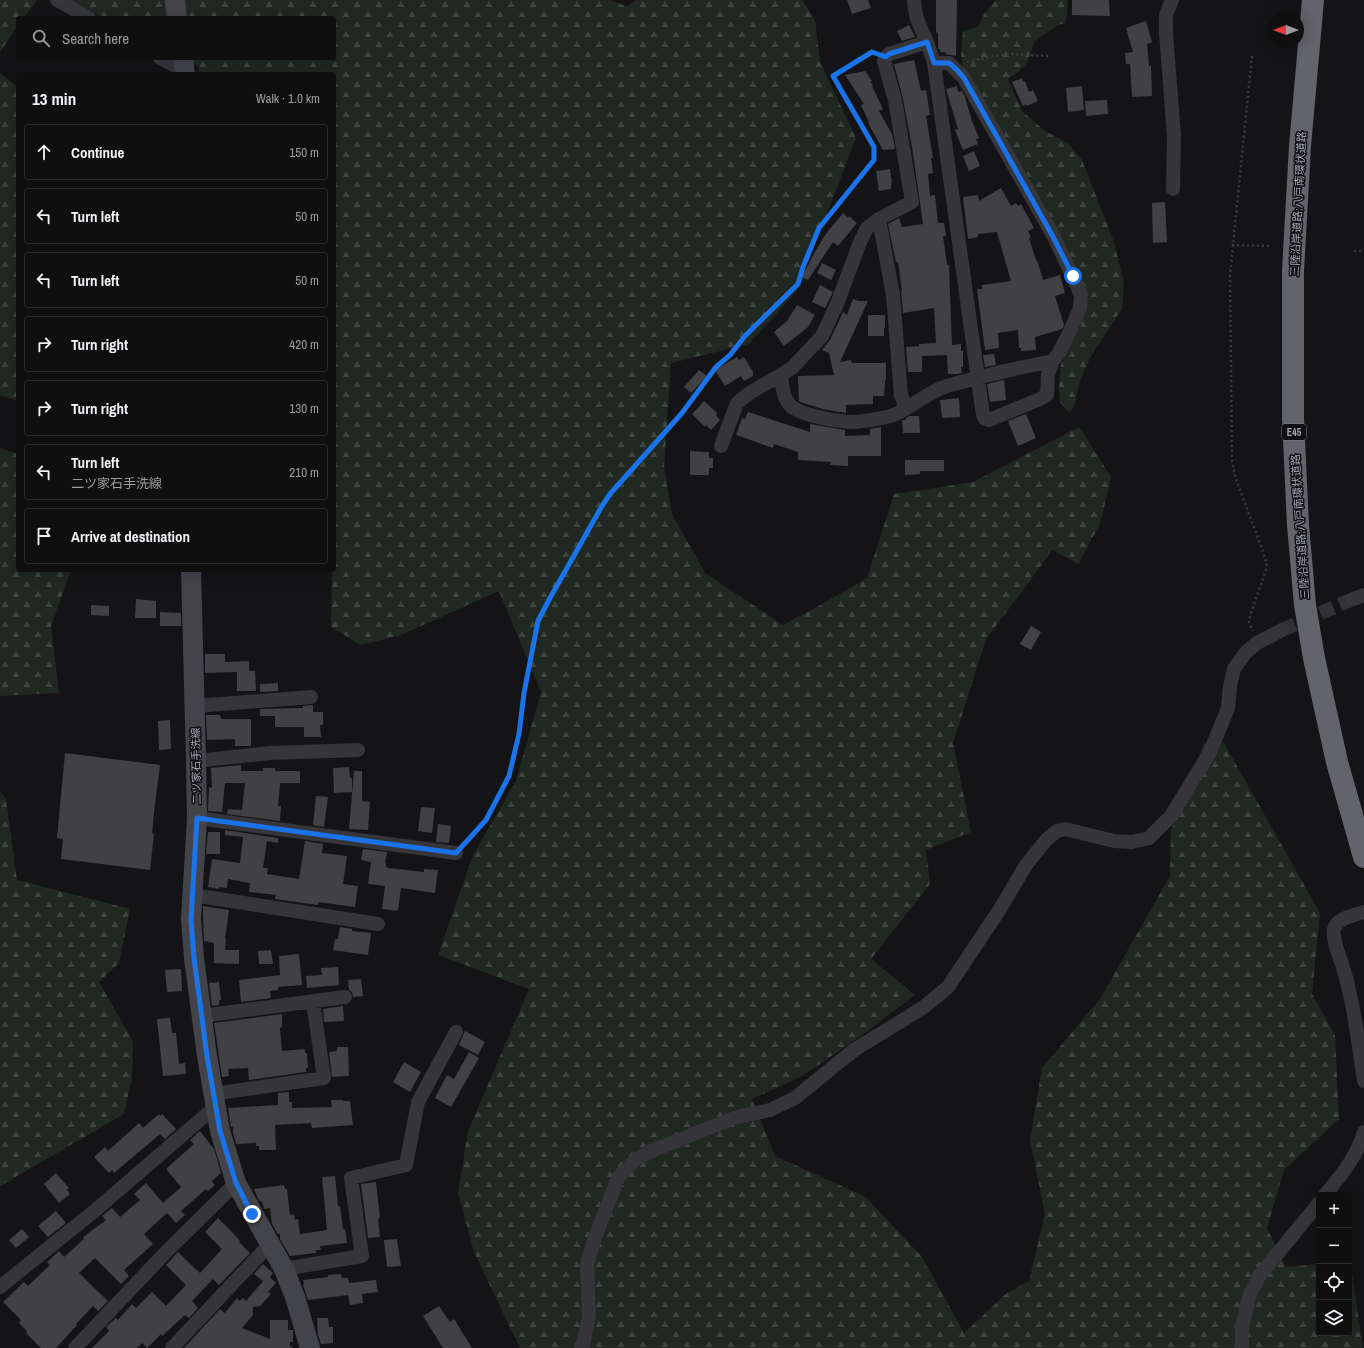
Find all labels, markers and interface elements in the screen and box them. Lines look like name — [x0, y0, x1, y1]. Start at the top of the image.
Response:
north arrow — [1268, 12, 1304, 48]
search box — [16, 16, 336, 60]
icon: search — [30, 27, 52, 49]
text: Search here — [62, 28, 129, 49]
text: 13 min — [32, 87, 76, 110]
text: Walk · 1.0 km — [256, 90, 320, 107]
street label: 三陸沿岸道路;八戸南環状道路 — [1287, 131, 1309, 277]
icon: ahead — [33, 141, 55, 163]
text: Continue — [71, 142, 124, 163]
text: 150 m — [289, 144, 319, 161]
icon: left — [33, 205, 55, 227]
text: Turn left — [71, 206, 119, 227]
text: 50 m — [295, 208, 319, 225]
route start — [1064, 267, 1082, 285]
icon: left — [33, 269, 55, 291]
text: Turn left — [71, 270, 119, 291]
text: 50 m — [295, 272, 319, 289]
icon: right — [33, 333, 55, 355]
text: Turn right — [71, 334, 128, 355]
text: 420 m — [289, 336, 319, 353]
icon: right — [33, 397, 55, 419]
text: Turn right — [71, 398, 128, 419]
text: 130 m — [289, 400, 319, 417]
road number: E45 — [1282, 424, 1306, 440]
text: Turn left — [71, 452, 119, 473]
street label: 三陸沿岸道路;八戸南環状道路 — [1288, 454, 1312, 600]
icon: left — [33, 461, 55, 483]
text: 210 m — [289, 464, 319, 481]
text: 二ツ家石手洗線 — [71, 475, 162, 492]
icon: arrive — [33, 525, 55, 547]
text: Arrive at destination — [71, 526, 190, 547]
street label: 二ツ家石手洗線 — [188, 727, 204, 805]
map controls — [1316, 1192, 1352, 1336]
button: + — [1316, 1192, 1352, 1228]
route end — [243, 1205, 261, 1223]
button: − — [1316, 1228, 1352, 1264]
button: locate — [1316, 1264, 1352, 1300]
button: layers — [1316, 1300, 1352, 1336]

